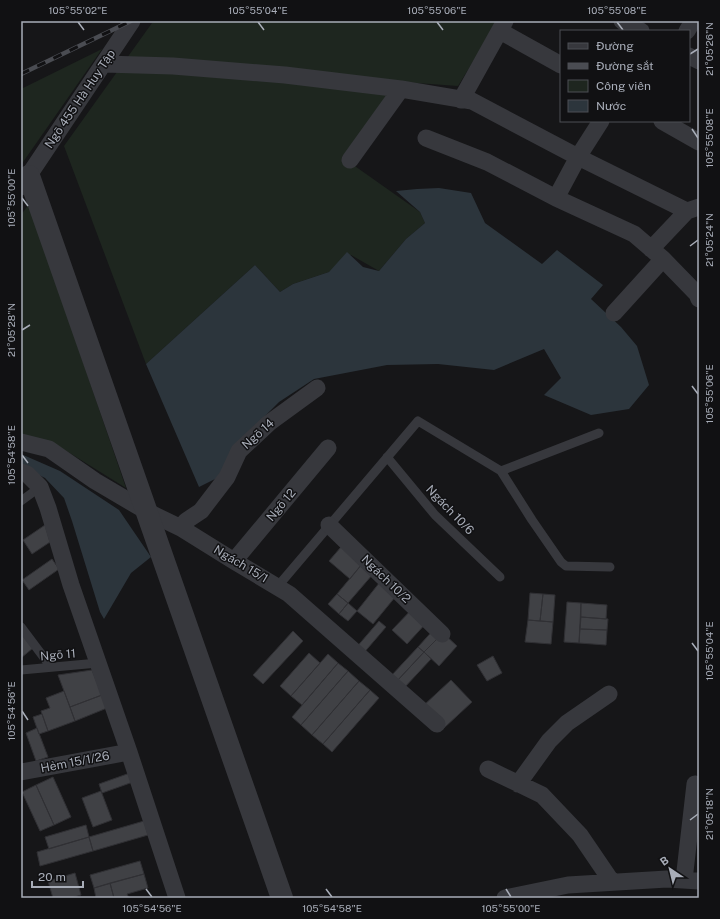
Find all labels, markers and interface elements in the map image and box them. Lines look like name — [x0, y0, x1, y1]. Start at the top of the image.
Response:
text: 105°55'02"E — [48, 4, 108, 16]
text: 105°55'04"E — [228, 4, 288, 16]
text: 105°55'06"E — [407, 4, 467, 16]
text: 105°55'08"E — [587, 4, 647, 16]
text: 21°05'26"N — [703, 22, 715, 76]
legend — [560, 30, 690, 122]
text: Đường — [596, 39, 634, 53]
street label: Ngõ 455 Hà Huy Tập — [42, 47, 118, 151]
text: Đường sắt — [596, 59, 654, 73]
text: Công viên — [596, 79, 651, 93]
text: Nước — [596, 99, 626, 113]
text: 105°55'08"E — [703, 108, 715, 168]
text: 105°55'00"E — [5, 168, 17, 228]
text: 21°05'24"N — [703, 213, 715, 267]
text: 21°05'28"N — [5, 303, 17, 357]
text: 105°55'06"E — [703, 364, 715, 424]
street label: Ngõ 14 — [239, 416, 277, 452]
text: 105°54'58"E — [5, 425, 17, 485]
street label: Ngách 10/6 — [423, 482, 477, 538]
street label: Ngõ 12 — [263, 486, 299, 524]
street label: Ngách 15/1 — [211, 542, 271, 586]
street label: Ngách 10/2 — [359, 552, 413, 606]
text: 105°55'04"E — [703, 621, 715, 681]
street label: Ngõ 11 — [40, 646, 76, 664]
text: 105°54'56"E — [5, 681, 17, 741]
street label: Hẻm 15/1/26 — [39, 748, 111, 776]
text: 21°05'18"N — [703, 788, 715, 840]
north arrow — [650, 849, 690, 889]
text: B — [658, 853, 671, 868]
scale bar — [32, 863, 83, 889]
text: 20 m — [38, 870, 66, 884]
text: 105°54'56"E — [122, 902, 182, 914]
text: 105°54'58"E — [302, 902, 362, 914]
text: 105°55'00"E — [481, 902, 541, 914]

